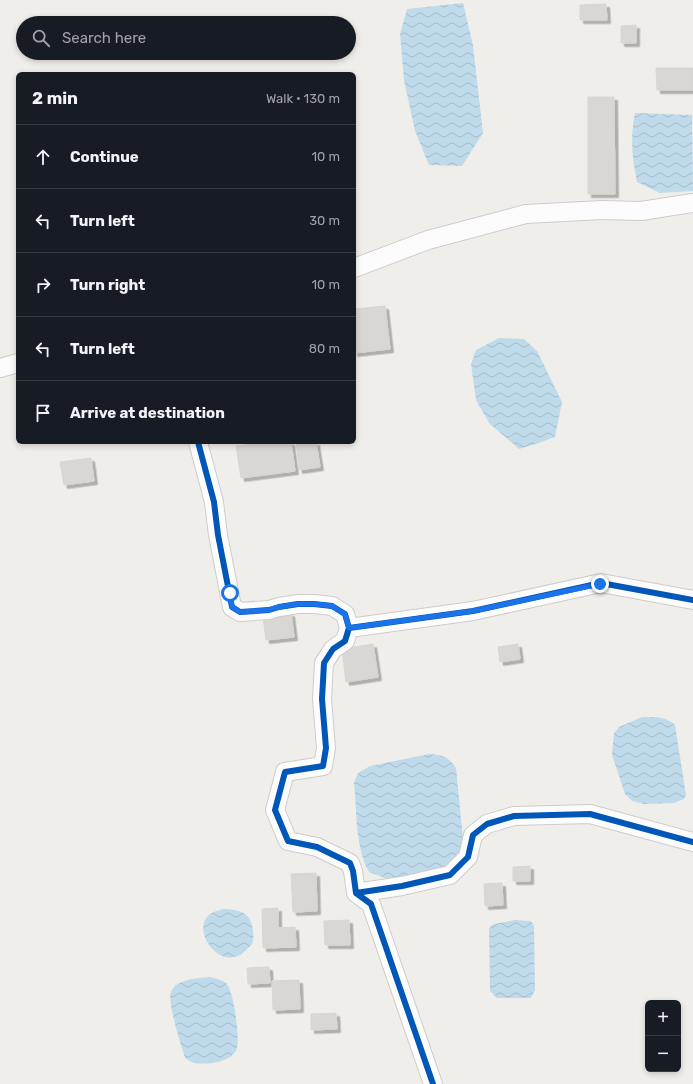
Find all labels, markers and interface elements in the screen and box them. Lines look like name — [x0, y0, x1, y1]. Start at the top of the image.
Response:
search box — [16, 16, 356, 60]
icon: search — [30, 27, 52, 49]
text: Search here — [62, 29, 146, 47]
text: 2 min — [32, 88, 78, 108]
text: Walk · 130 m — [266, 91, 340, 106]
icon: ahead — [32, 146, 54, 168]
text: Continue — [70, 148, 139, 166]
text: 10 m — [311, 149, 340, 164]
icon: left — [32, 210, 54, 232]
text: Turn left — [70, 212, 135, 230]
text: 30 m — [309, 213, 340, 228]
icon: right — [32, 274, 54, 296]
text: Turn right — [70, 276, 145, 294]
text: 10 m — [311, 277, 340, 292]
icon: left — [32, 338, 54, 360]
text: Turn left — [70, 340, 135, 358]
text: 80 m — [309, 341, 340, 356]
icon: arrive — [32, 402, 54, 424]
text: Arrive at destination — [70, 404, 225, 422]
route end — [591, 575, 609, 593]
route start — [221, 584, 239, 602]
map controls — [645, 1000, 681, 1072]
button: + — [645, 1000, 681, 1036]
button: − — [645, 1036, 681, 1072]

